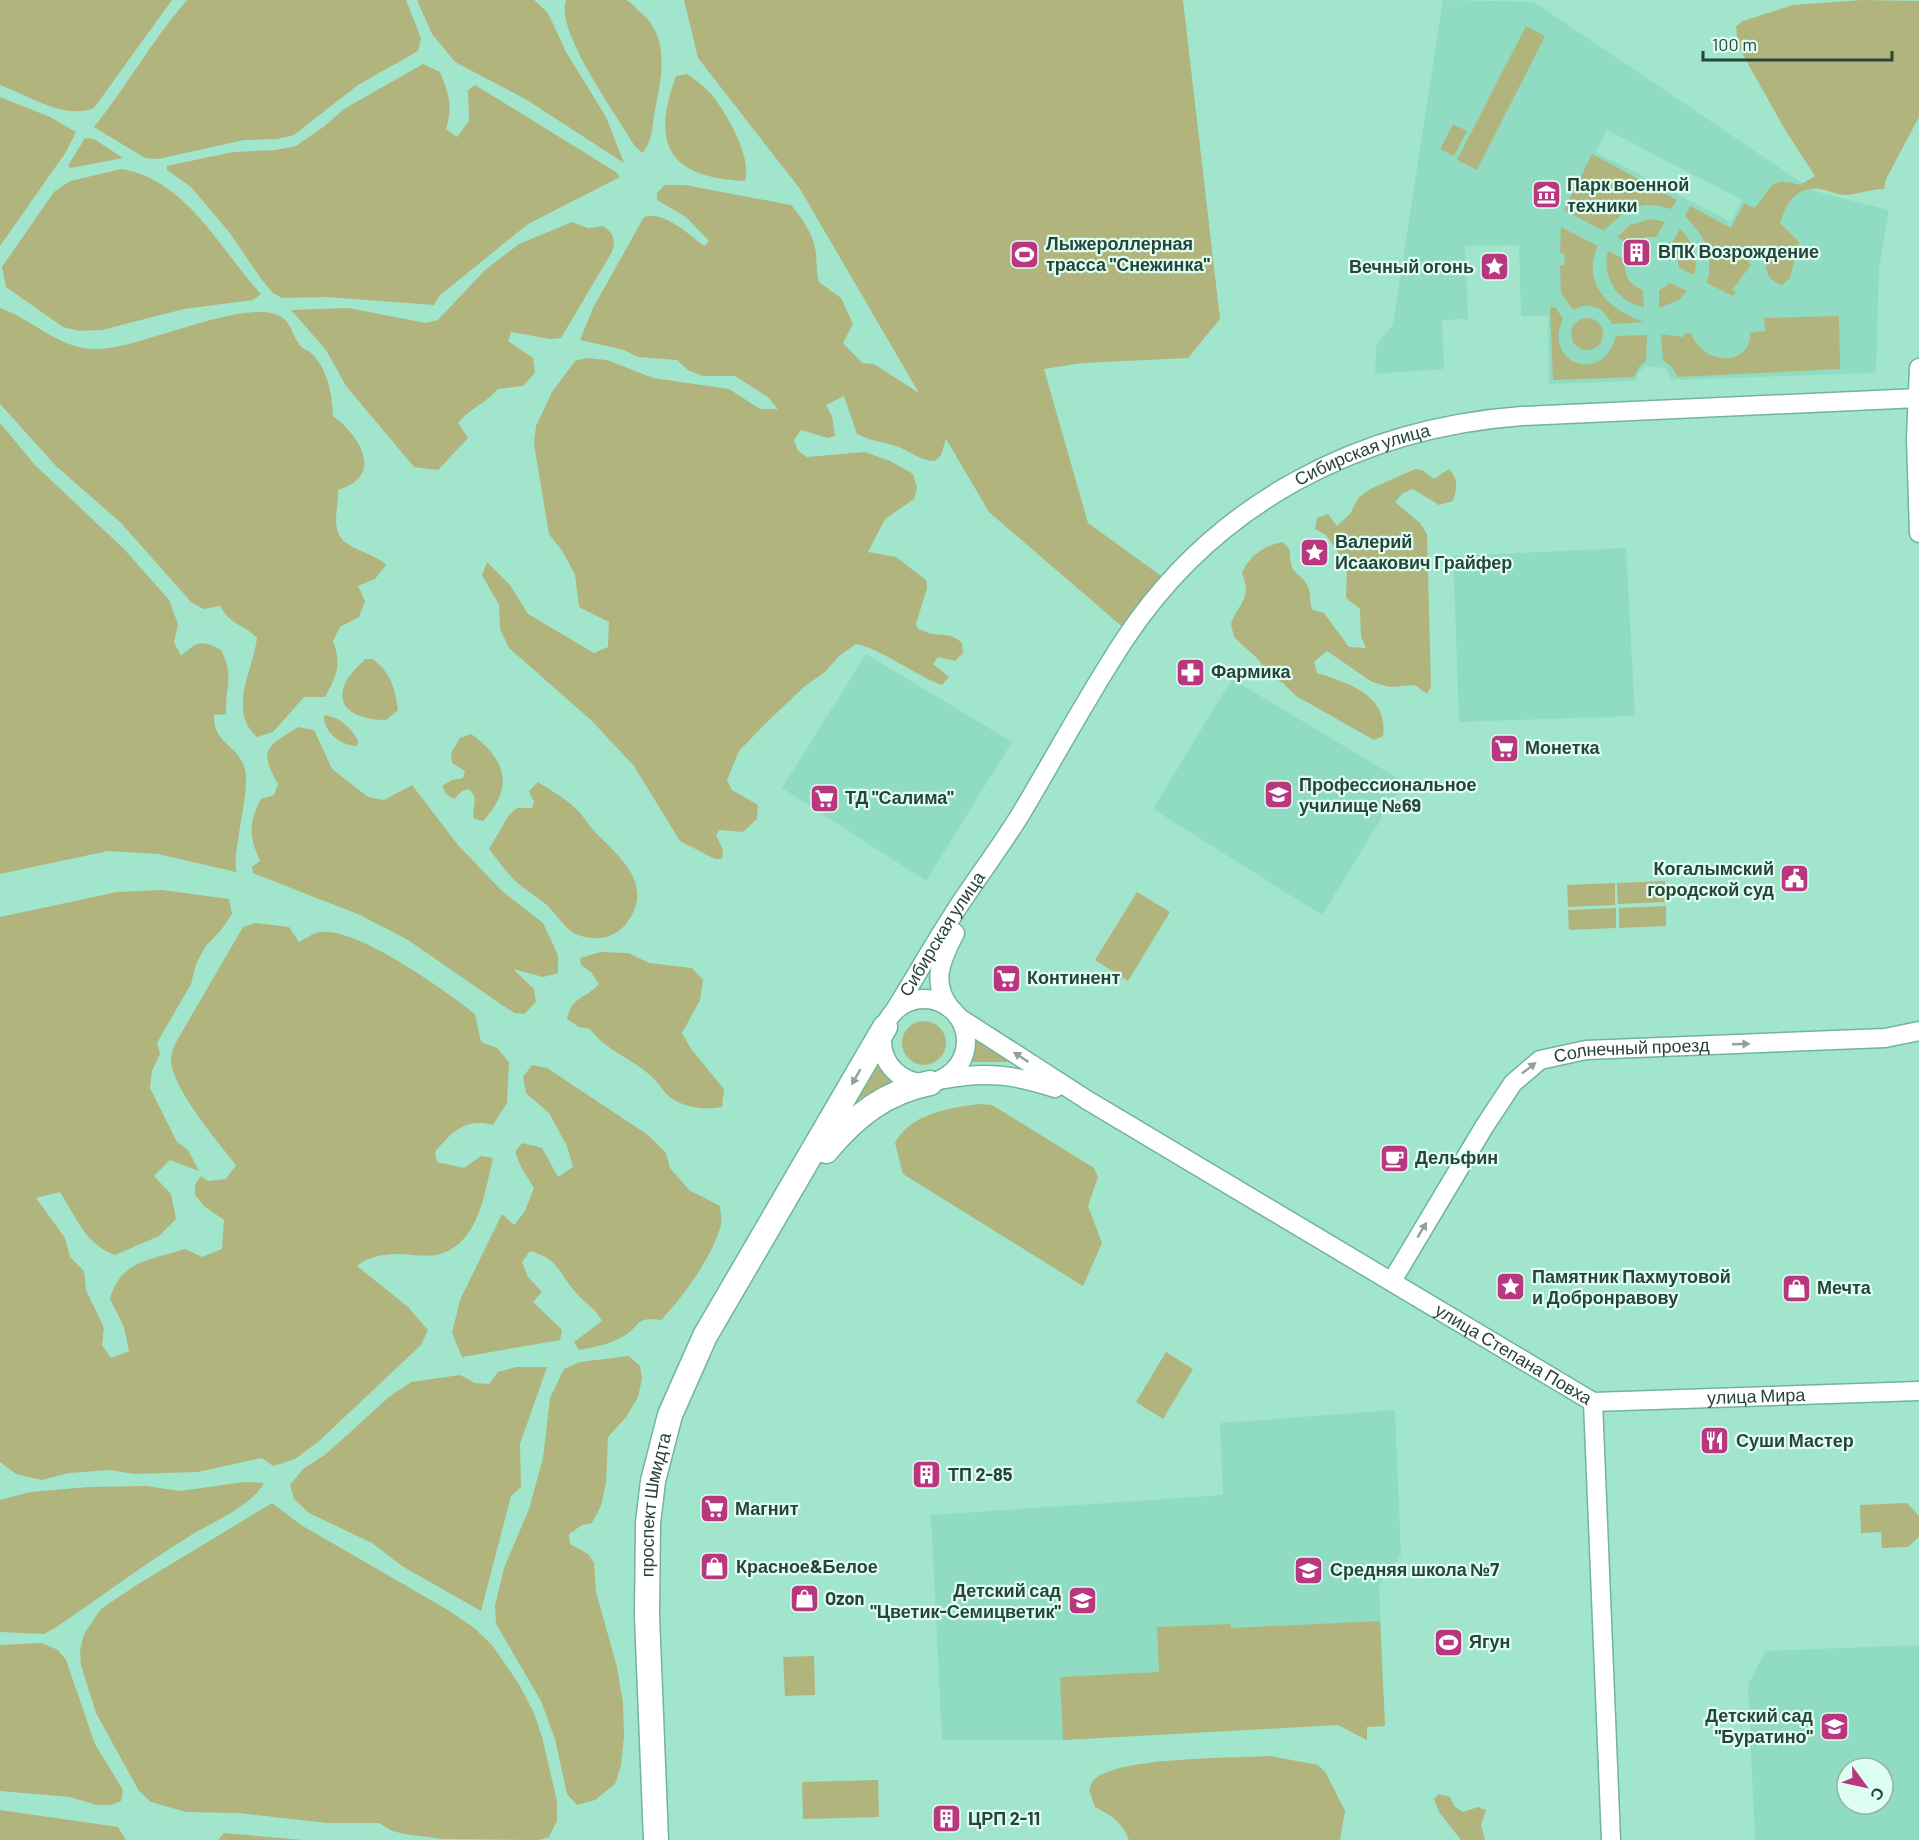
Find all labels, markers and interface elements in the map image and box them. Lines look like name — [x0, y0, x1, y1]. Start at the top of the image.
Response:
scale bar — [1703, 24, 1892, 62]
text: 100 m — [1712, 33, 1757, 55]
place label: Парк военной техники — [1567, 173, 1689, 216]
museum icon: Парк военной техники — [1530, 179, 1562, 211]
place label: Лыжероллерная трасса "Снежинка" — [1046, 232, 1210, 275]
building icon: ВПК Возрождение — [1621, 236, 1653, 268]
sports icon: Лыжероллерная трасса "Снежинка" — [1009, 238, 1041, 270]
place label: ВПК Возрождение — [1658, 240, 1819, 262]
place icon: Вечный огонь — [1479, 251, 1511, 283]
place label: Вечный огонь — [1349, 255, 1474, 277]
street label: Сибирская улица — [1290, 418, 1433, 490]
place label: Валерий Исаакович Грайфер — [1335, 530, 1512, 573]
place icon: Валерий Исаакович Грайфер — [1298, 536, 1330, 568]
pharmacy icon: Фармика — [1174, 656, 1206, 688]
place label: Фармика — [1211, 660, 1292, 682]
supermarket icon: Монетка — [1488, 732, 1520, 764]
place label: Монетка — [1525, 736, 1600, 758]
place label: Профессиональное училище №69 — [1299, 773, 1477, 816]
school or university icon: Профессиональное училище №69 — [1262, 779, 1294, 811]
supermarket icon: ТД "Салима" — [808, 782, 840, 814]
place label: ТД "Салима" — [845, 786, 954, 808]
place label: Когалымский городской суд — [1647, 857, 1775, 900]
public building icon: Когалымский городской суд — [1779, 863, 1811, 895]
street label: Сибирская улица — [894, 866, 990, 1000]
supermarket icon: Континент — [990, 962, 1022, 994]
place label: Континент — [1027, 966, 1120, 988]
street label: Солнечный проезд — [1551, 1033, 1710, 1067]
one-way arrow — [1731, 1040, 1750, 1049]
one-way arrow — [1012, 1052, 1029, 1063]
one-way arrow — [1521, 1062, 1537, 1075]
one-way arrow — [851, 1069, 861, 1086]
cafe icon: Дельфин — [1378, 1142, 1410, 1174]
place label: Дельфин — [1415, 1146, 1498, 1168]
one-way arrow — [1416, 1222, 1427, 1238]
place label: Памятник Пахмутовой и Добронравову — [1532, 1265, 1731, 1308]
place icon: Памятник Пахмутовой и Добронравову — [1495, 1271, 1527, 1303]
shop icon: Мечта — [1780, 1272, 1812, 1304]
place label: Мечта — [1817, 1276, 1872, 1298]
street label: улица Степана Повха — [1432, 1298, 1597, 1409]
street label: улица Мира — [1707, 1383, 1807, 1408]
restaurant icon: Суши Мастер — [1699, 1425, 1731, 1457]
street label: проспект Шмидта — [635, 1429, 675, 1577]
place label: Суши Мастер — [1736, 1429, 1854, 1451]
building icon: ТП 2-85 — [911, 1459, 943, 1491]
place label: ТП 2-85 — [948, 1463, 1013, 1485]
supermarket icon: Магнит — [698, 1493, 730, 1525]
place label: Магнит — [735, 1497, 799, 1519]
shop icon: Красное&Белое — [699, 1551, 731, 1583]
school or university icon: Средняя школа №7 — [1293, 1554, 1325, 1586]
place label: Красное&Белое — [736, 1555, 878, 1577]
place label: Средняя школа №7 — [1330, 1558, 1499, 1580]
place label: Детский сад "Цветик-Семицветик" — [870, 1579, 1062, 1622]
shop icon: Ozon — [788, 1583, 820, 1615]
school or university icon: Детский сад "Цветик-Семицветик" — [1066, 1585, 1098, 1617]
place label: Ozon — [825, 1587, 864, 1609]
sports icon: Ягун — [1432, 1626, 1464, 1658]
place label: Ягун — [1469, 1630, 1510, 1652]
place label: Детский сад "Буратино" — [1705, 1704, 1814, 1747]
school or university icon: Детский сад "Буратино" — [1818, 1710, 1850, 1742]
north arrow — [1835, 1756, 1895, 1816]
text: С — [1867, 1784, 1889, 1805]
building icon: ЦРП 2-11 — [931, 1803, 963, 1835]
place label: ЦРП 2-11 — [968, 1807, 1040, 1829]

